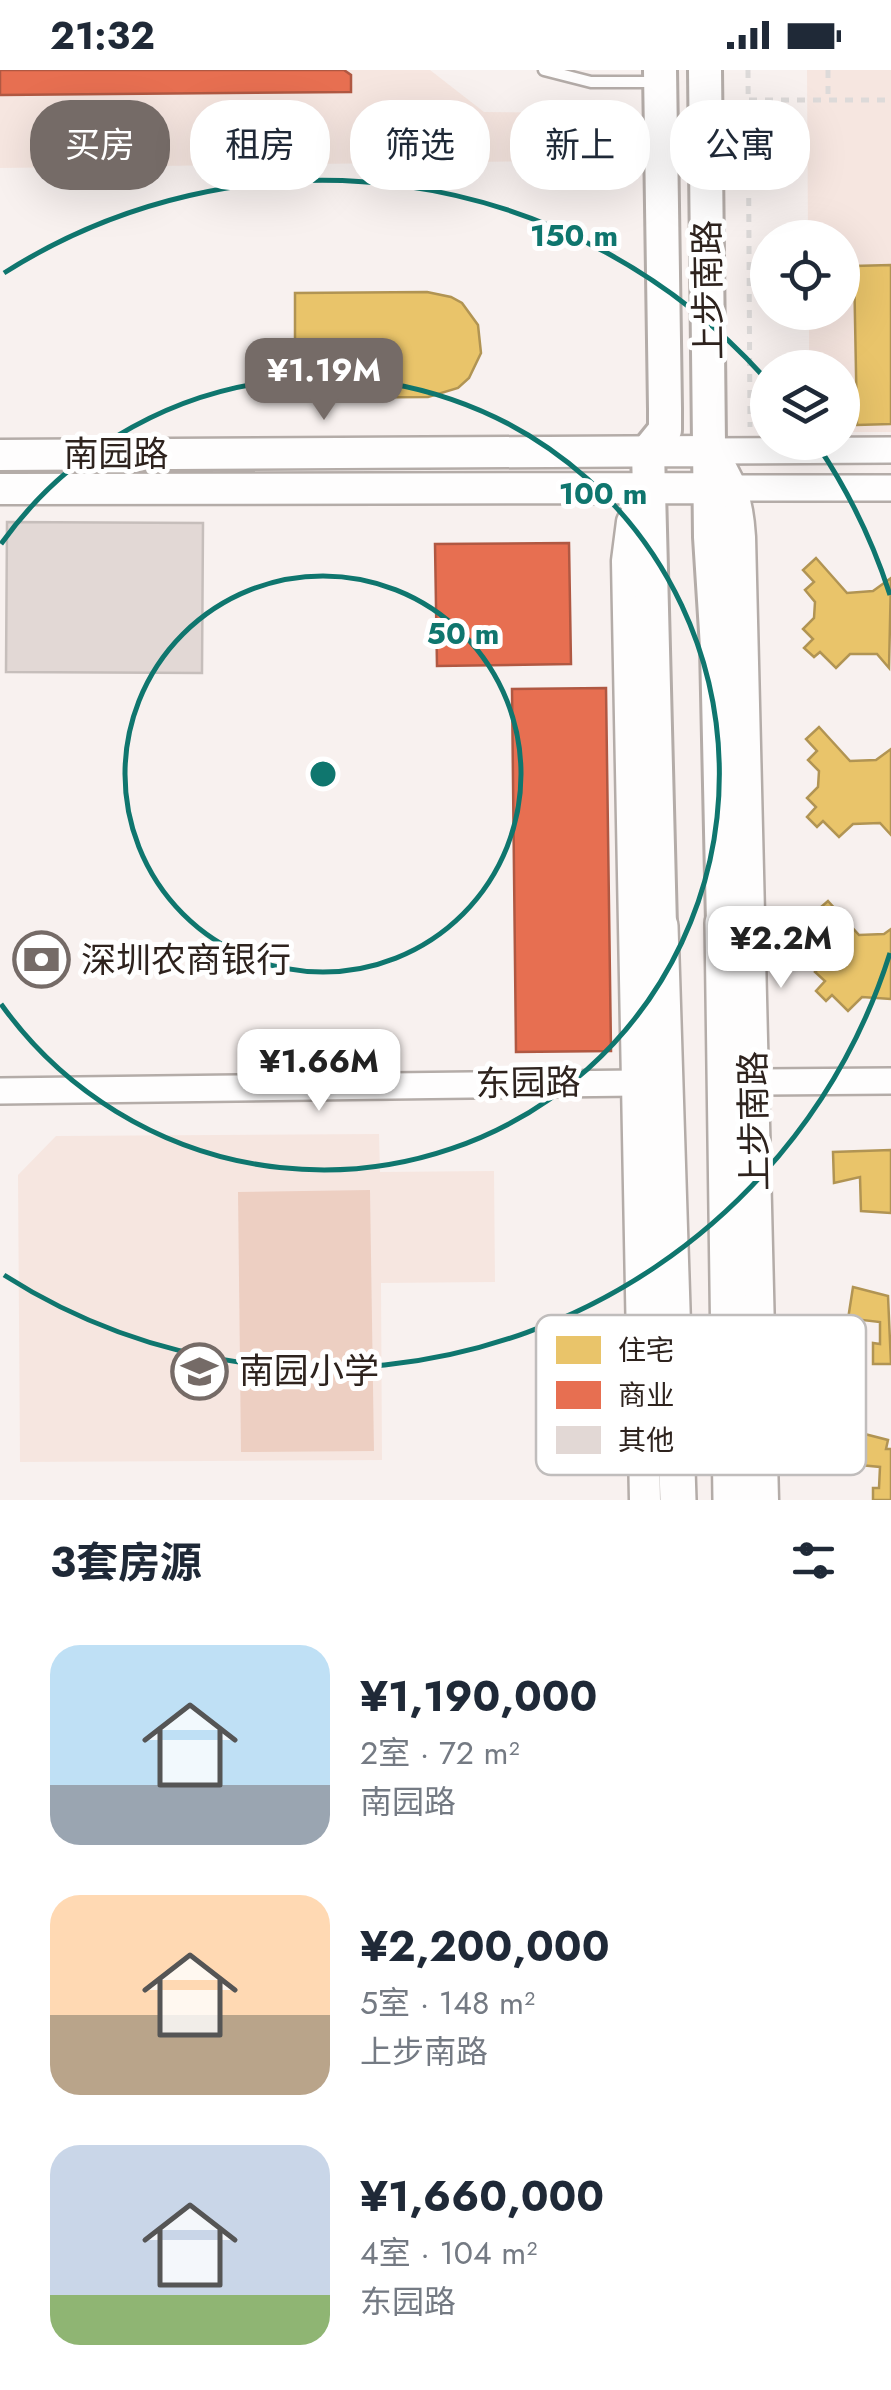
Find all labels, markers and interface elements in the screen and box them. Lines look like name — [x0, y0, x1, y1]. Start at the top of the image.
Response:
text: 21:32 — [50, 8, 155, 63]
chip: 买房 — [30, 100, 170, 190]
chip: 租房 — [190, 100, 330, 190]
chip: 筛选 — [350, 100, 490, 190]
chip: 新上 — [510, 100, 650, 190]
chip: 公寓 — [670, 100, 810, 190]
text: 150 m — [530, 214, 618, 257]
street label: 上步南路 — [682, 220, 734, 360]
map controls — [750, 220, 860, 460]
button: locate — [750, 220, 860, 330]
pin: ¥1.19M — [243, 338, 405, 423]
text: ¥1.19M — [267, 347, 381, 393]
button: layers — [750, 350, 860, 460]
street label: 南园路 — [63, 429, 169, 479]
text: 100 m — [559, 472, 647, 515]
text: 50 m — [427, 612, 499, 655]
centre of rings — [305, 756, 341, 792]
pin: ¥2.2M — [711, 906, 851, 991]
text: ¥2.2M — [730, 915, 832, 961]
bank icon: 深圳农商银行 — [12, 930, 72, 990]
place label: 深圳农商银行 — [81, 935, 291, 985]
pin: ¥1.66M — [238, 1029, 400, 1114]
text: ¥1.66M — [259, 1038, 379, 1084]
street label: 上步南路 — [728, 1051, 780, 1191]
street label: 东园路 — [475, 1057, 581, 1109]
legend — [536, 1315, 866, 1475]
text: 住宅 — [618, 1330, 674, 1371]
school or university icon: 南园小学 — [170, 1341, 230, 1401]
place label: 南园小学 — [239, 1346, 379, 1396]
text: 商业 — [618, 1375, 674, 1416]
text: 其他 — [618, 1420, 674, 1461]
text: 3套房源 — [50, 1532, 202, 1593]
icon: filters — [786, 1533, 841, 1588]
text: ¥1,190,000 — [360, 1666, 597, 1727]
icon: home — [130, 1685, 250, 1805]
text: 2室 · 72 m² — [360, 1730, 520, 1776]
text: 南园路 — [360, 1779, 456, 1825]
text: ¥2,200,000 — [360, 1916, 609, 1977]
icon: home — [130, 1935, 250, 2055]
text: 5室 · 148 m² — [360, 1980, 535, 2026]
text: 上步南路 — [360, 2029, 488, 2075]
text: ¥1,660,000 — [360, 2166, 604, 2227]
icon: home — [130, 2185, 250, 2305]
text: 4室 · 104 m² — [360, 2230, 537, 2276]
text: 东园路 — [360, 2279, 456, 2325]

